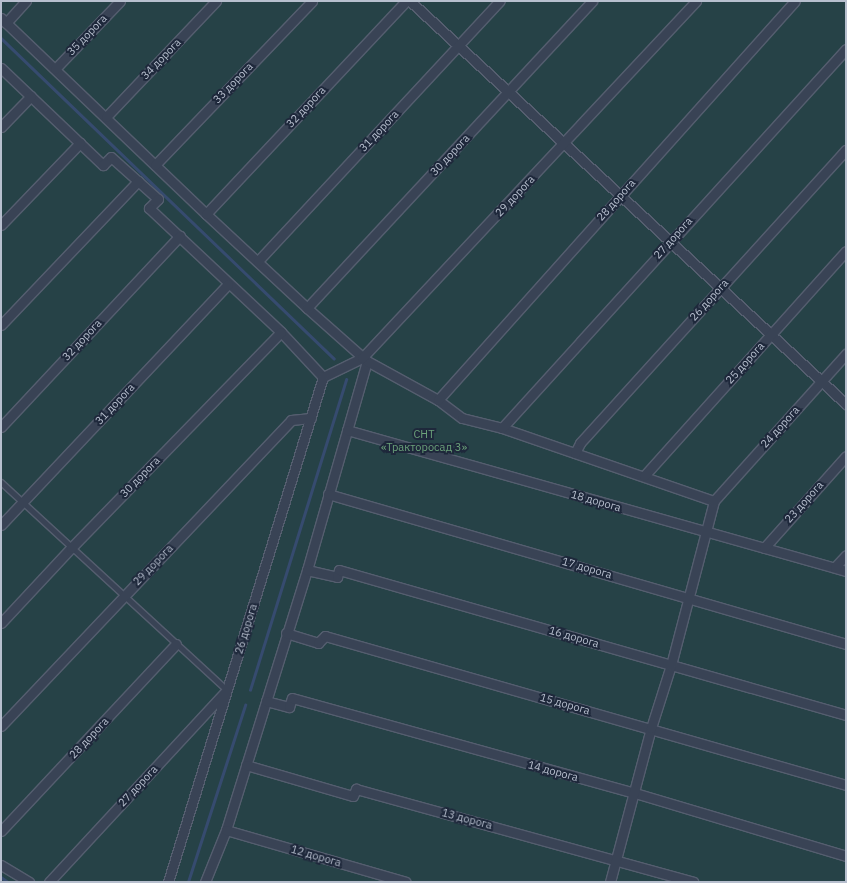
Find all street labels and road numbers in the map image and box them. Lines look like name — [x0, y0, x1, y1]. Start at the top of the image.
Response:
street label: 35 дорога — [64, 12, 110, 58]
street label: 34 дорога — [138, 36, 184, 82]
street label: 33 дорога — [210, 60, 256, 106]
street label: 32 дорога — [284, 84, 328, 130]
street label: 31 дорога — [357, 108, 401, 154]
street label: 30 дорога — [428, 132, 472, 178]
street label: 29 дорога — [493, 173, 537, 219]
street label: 28 дорога — [594, 176, 638, 224]
street label: 27 дорога — [651, 214, 695, 262]
street label: 26 дорога — [687, 276, 731, 324]
street label: 32 дорога — [60, 317, 104, 363]
street label: 25 дорога — [723, 339, 767, 387]
street label: 31 дорога — [93, 381, 137, 427]
street label: 24 дорога — [758, 403, 802, 451]
street label: 30 дорога — [117, 454, 163, 500]
street label: 23 дорога — [782, 478, 826, 526]
street label: 18 дорога — [569, 488, 623, 514]
street label: 29 дорога — [130, 542, 176, 588]
street label: 17 дорога — [560, 555, 614, 581]
street label: 26 дорога — [232, 602, 260, 656]
street label: 16 дорога — [547, 624, 601, 650]
street label: 15 дорога — [538, 691, 592, 717]
street label: 28 дорога — [67, 715, 111, 761]
street label: 14 дорога — [526, 758, 580, 784]
street label: 27 дорога — [116, 763, 160, 809]
street label: 13 дорога — [440, 806, 494, 832]
street label: 12 дорога — [289, 843, 343, 869]

